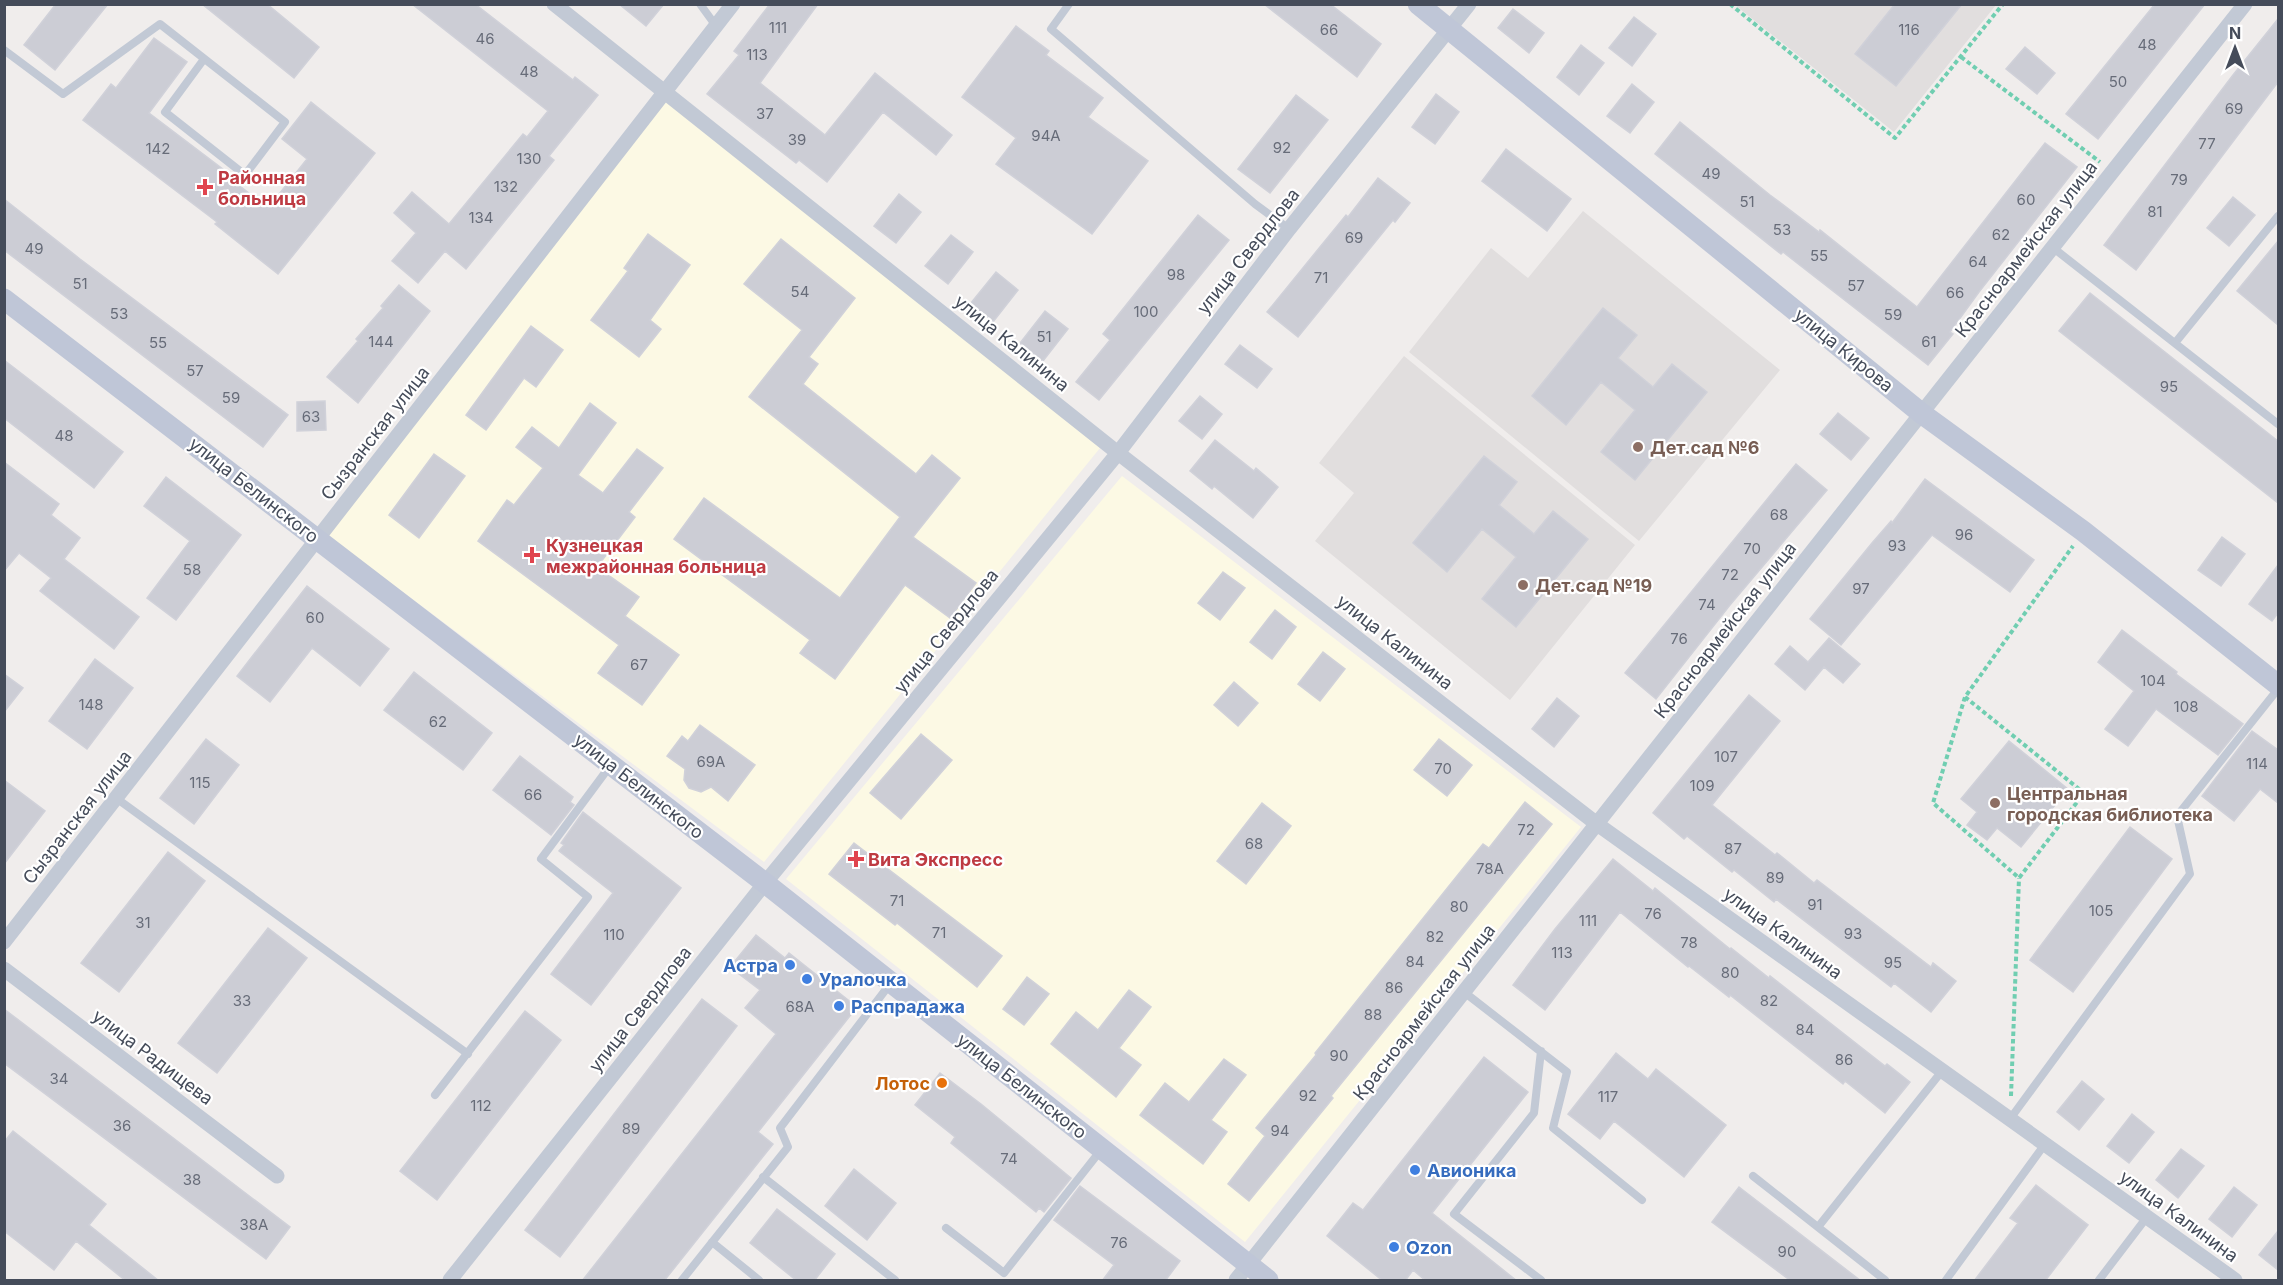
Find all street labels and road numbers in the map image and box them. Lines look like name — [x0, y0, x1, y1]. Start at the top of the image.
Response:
street label: Красноармейская улица — [1951, 157, 2101, 341]
street label: улица Свердлова — [1192, 184, 1304, 318]
street label: улица Калинина — [950, 290, 1074, 396]
street label: улица Кирова — [1790, 304, 1898, 396]
street label: Сызранская улица — [316, 362, 434, 504]
street label: улица Белинского — [185, 433, 323, 547]
street label: Красноармейская улица — [1650, 538, 1800, 722]
street label: улица Свердлова — [889, 565, 1003, 697]
street label: улица Калинина — [1333, 590, 1457, 694]
street label: улица Белинского — [570, 729, 708, 843]
street label: Сызранская улица — [18, 746, 136, 888]
street label: улица Калинина — [1720, 883, 1846, 983]
street label: Красноармейская улица — [1349, 920, 1499, 1104]
street label: улица Свердлова — [584, 942, 696, 1076]
street label: улица Радищева — [89, 1005, 217, 1109]
street label: улица Белинского — [953, 1029, 1091, 1143]
street label: улица Калинина — [2116, 1166, 2242, 1266]

